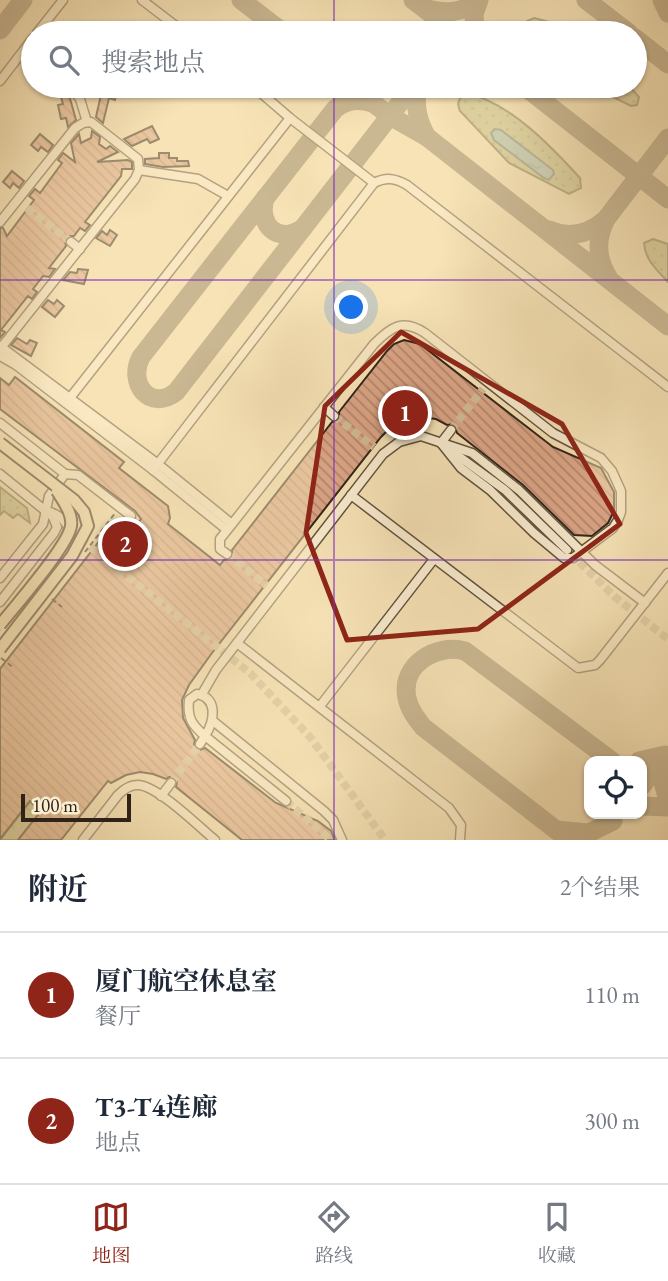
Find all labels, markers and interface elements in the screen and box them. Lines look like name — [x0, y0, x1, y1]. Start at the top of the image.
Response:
search box — [21, 21, 647, 98]
icon: search — [45, 41, 83, 79]
text: 搜索地点 — [101, 45, 205, 79]
your location — [334, 290, 368, 324]
pin: 1 — [382, 387, 428, 439]
pin: 2 — [102, 518, 148, 570]
map controls — [584, 756, 647, 819]
button: locate — [584, 756, 647, 819]
scale bar — [21, 791, 131, 823]
text: 100 m — [32, 793, 78, 818]
text: 附近 — [28, 869, 88, 908]
text: 2个结果 — [560, 872, 640, 902]
text: 厦门航空休息室 — [95, 964, 277, 998]
text: 1 — [45, 980, 57, 1010]
text: 110 m — [584, 980, 640, 1010]
text: 餐厅 — [95, 1001, 141, 1031]
text: T3-T4连廊 — [95, 1090, 217, 1124]
text: 2 — [45, 1106, 57, 1136]
text: 300 m — [584, 1106, 640, 1136]
text: 地点 — [95, 1127, 141, 1157]
tab: 地图 — [92, 1198, 130, 1268]
tab: 路线 — [315, 1198, 353, 1268]
tab: 收藏 — [538, 1198, 576, 1268]

